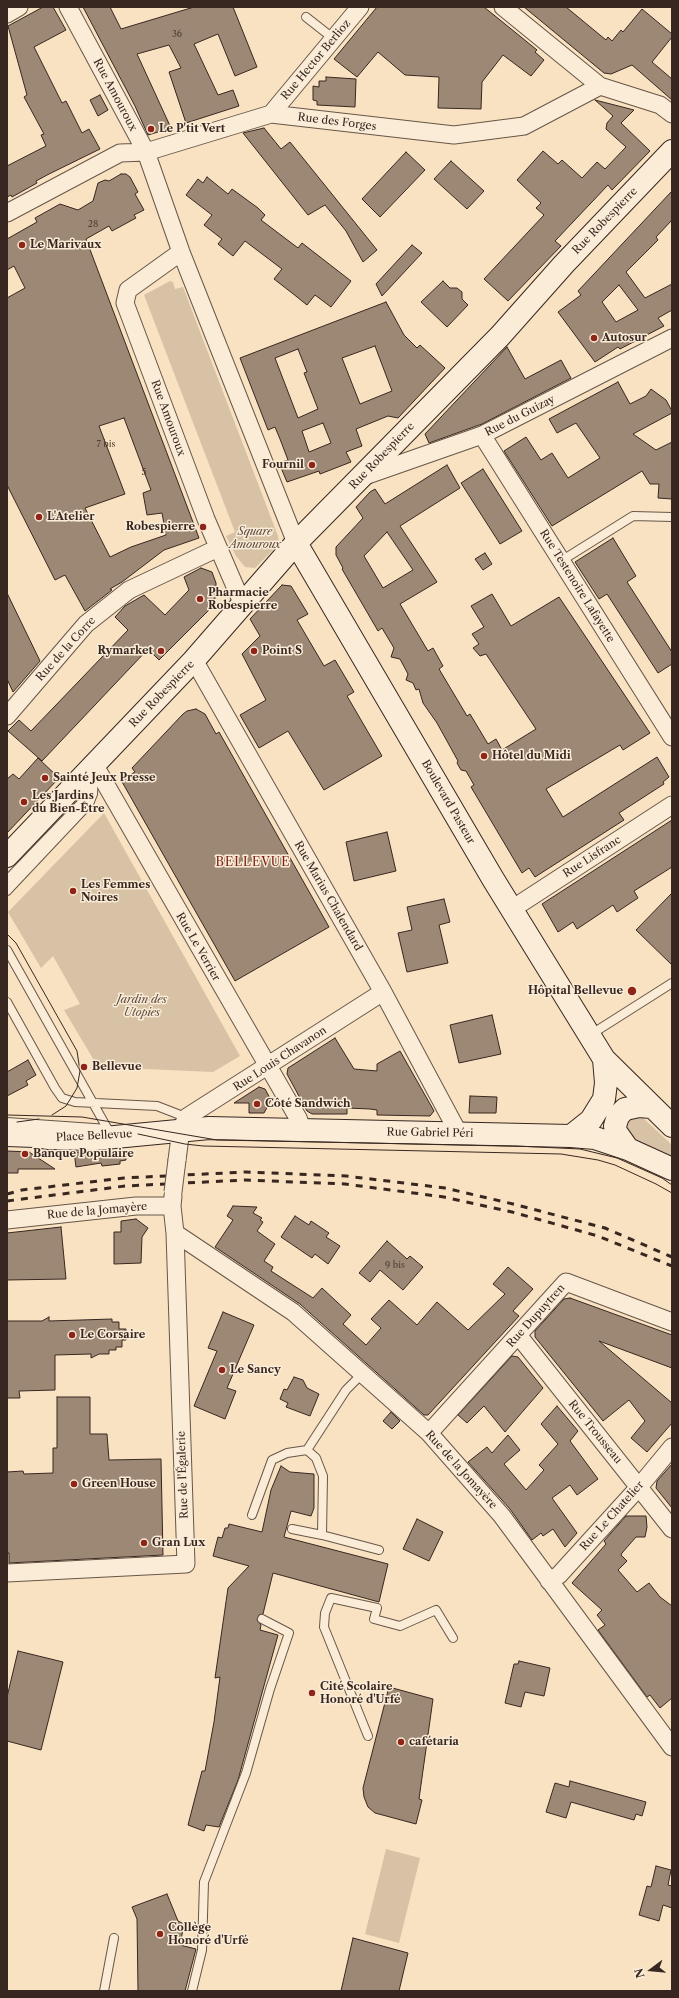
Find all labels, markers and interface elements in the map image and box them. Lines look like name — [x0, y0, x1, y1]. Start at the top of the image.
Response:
street label: Rue Hector Berlioz — [279, 17, 353, 103]
house number: 36 — [172, 29, 182, 39]
street label: Rue Amouroux — [90, 56, 140, 134]
street label: Rue des Forges — [297, 111, 377, 133]
place label: Le P'tit Vert — [159, 122, 225, 136]
marker: Le P'tit Vert — [146, 124, 156, 134]
street label: Rue Robespierre — [570, 185, 640, 257]
house number: 28 — [88, 219, 98, 229]
place label: Le Marivaux — [30, 238, 101, 252]
marker: Le Marivaux — [17, 240, 27, 250]
place label: Autosur — [602, 331, 647, 345]
marker: Autosur — [589, 333, 599, 343]
street label: Rue Amouroux — [148, 378, 188, 458]
street label: Rue du Guizay — [483, 393, 557, 439]
street label: Rue Robespierre — [347, 420, 417, 492]
house number: 7 bis — [97, 439, 115, 449]
place label: Fournil — [262, 458, 304, 472]
marker: Fournil — [307, 460, 317, 470]
house number: 5 — [142, 467, 146, 477]
place label: L'Atelier — [47, 510, 95, 524]
marker: L'Atelier — [34, 512, 44, 522]
place label: Robespierre — [126, 520, 195, 534]
marker: Robespierre — [198, 522, 208, 532]
park label: Square Amouroux — [229, 525, 281, 551]
street label: Rue Testenoire Lafayette — [537, 527, 617, 645]
place label: Pharmacie Robespierre — [208, 586, 277, 612]
marker: Pharmacie Robespierre — [195, 594, 205, 604]
street label: Rue de la Corre — [34, 614, 98, 684]
place label: Rymarket — [97, 644, 153, 658]
place label: Point S — [262, 644, 302, 658]
marker: Rymarket — [156, 646, 166, 656]
marker: Point S — [249, 646, 259, 656]
street label: Rue Robespierre — [127, 658, 197, 730]
place label: Hôtel du Midi — [492, 749, 571, 763]
marker: Hôtel du Midi — [479, 751, 489, 761]
street label: Boulevard Pasteur — [419, 758, 477, 846]
place label: Sainté Jeux Presse — [53, 771, 156, 785]
marker: Sainté Jeux Presse — [40, 773, 50, 783]
place label: Les Jardins du Bien-Être — [32, 789, 105, 815]
marker: Les Jardins du Bien-Être — [19, 797, 29, 807]
street label: Rue Lisfranc — [561, 833, 623, 881]
street label: Rue Marius Chalendard — [291, 839, 365, 953]
district label: BELLEVUE — [216, 856, 290, 870]
place label: Les Femmes Noires — [81, 878, 150, 904]
marker: Les Femmes Noires — [68, 886, 78, 896]
street label: Rue Le Verrier — [173, 910, 223, 984]
place label: Hôpital Bellevue — [528, 984, 623, 998]
marker: Hôpital Bellevue — [626, 985, 638, 997]
park label: Jardin des Utopies — [117, 993, 167, 1019]
street label: Rue Louis Chavanon — [231, 1024, 329, 1094]
place label: Bellevue — [92, 1060, 141, 1074]
marker: Bellevue — [79, 1062, 89, 1072]
place label: Côté Sandwich — [265, 1097, 351, 1111]
marker: Côté Sandwich — [252, 1099, 262, 1109]
street label: Rue Gabriel Péri — [387, 1126, 473, 1140]
street label: Place Bellevue — [55, 1127, 133, 1145]
place label: Banque Populaire — [33, 1147, 134, 1161]
marker: Banque Populaire — [20, 1149, 30, 1159]
street label: Rue de la Jomayère — [46, 1200, 148, 1222]
house number: 9 bis — [385, 1260, 405, 1270]
street label: Rue Dupuytren — [504, 1282, 568, 1350]
place label: Le Corsaire — [80, 1328, 145, 1342]
marker: Le Corsaire — [67, 1330, 77, 1340]
place label: Le Sancy — [230, 1363, 281, 1377]
marker: Le Sancy — [217, 1365, 227, 1375]
street label: Rue Trousseau — [565, 1398, 625, 1466]
street label: Rue de la Jomayère — [422, 1428, 500, 1512]
street label: Rue de l'Égalerie — [175, 1431, 191, 1519]
place label: Green House — [82, 1477, 156, 1491]
marker: Green House — [69, 1479, 79, 1489]
street label: Rue Le Chatelier — [577, 1479, 647, 1553]
place label: Gran Lux — [152, 1536, 205, 1550]
marker: Gran Lux — [139, 1538, 149, 1548]
place label: Cité Scolaire Honoré d'Urfé — [320, 1680, 401, 1706]
marker: Cité Scolaire Honoré d'Urfé — [307, 1688, 317, 1698]
place label: cafétaria — [409, 1735, 459, 1749]
marker: cafétaria — [396, 1737, 406, 1747]
place label: Collège Honoré d'Urfé — [168, 1921, 249, 1947]
marker: Collège Honoré d'Urfé — [155, 1929, 165, 1939]
north arrow — [631, 1950, 671, 1990]
text: N — [631, 1967, 648, 1980]

